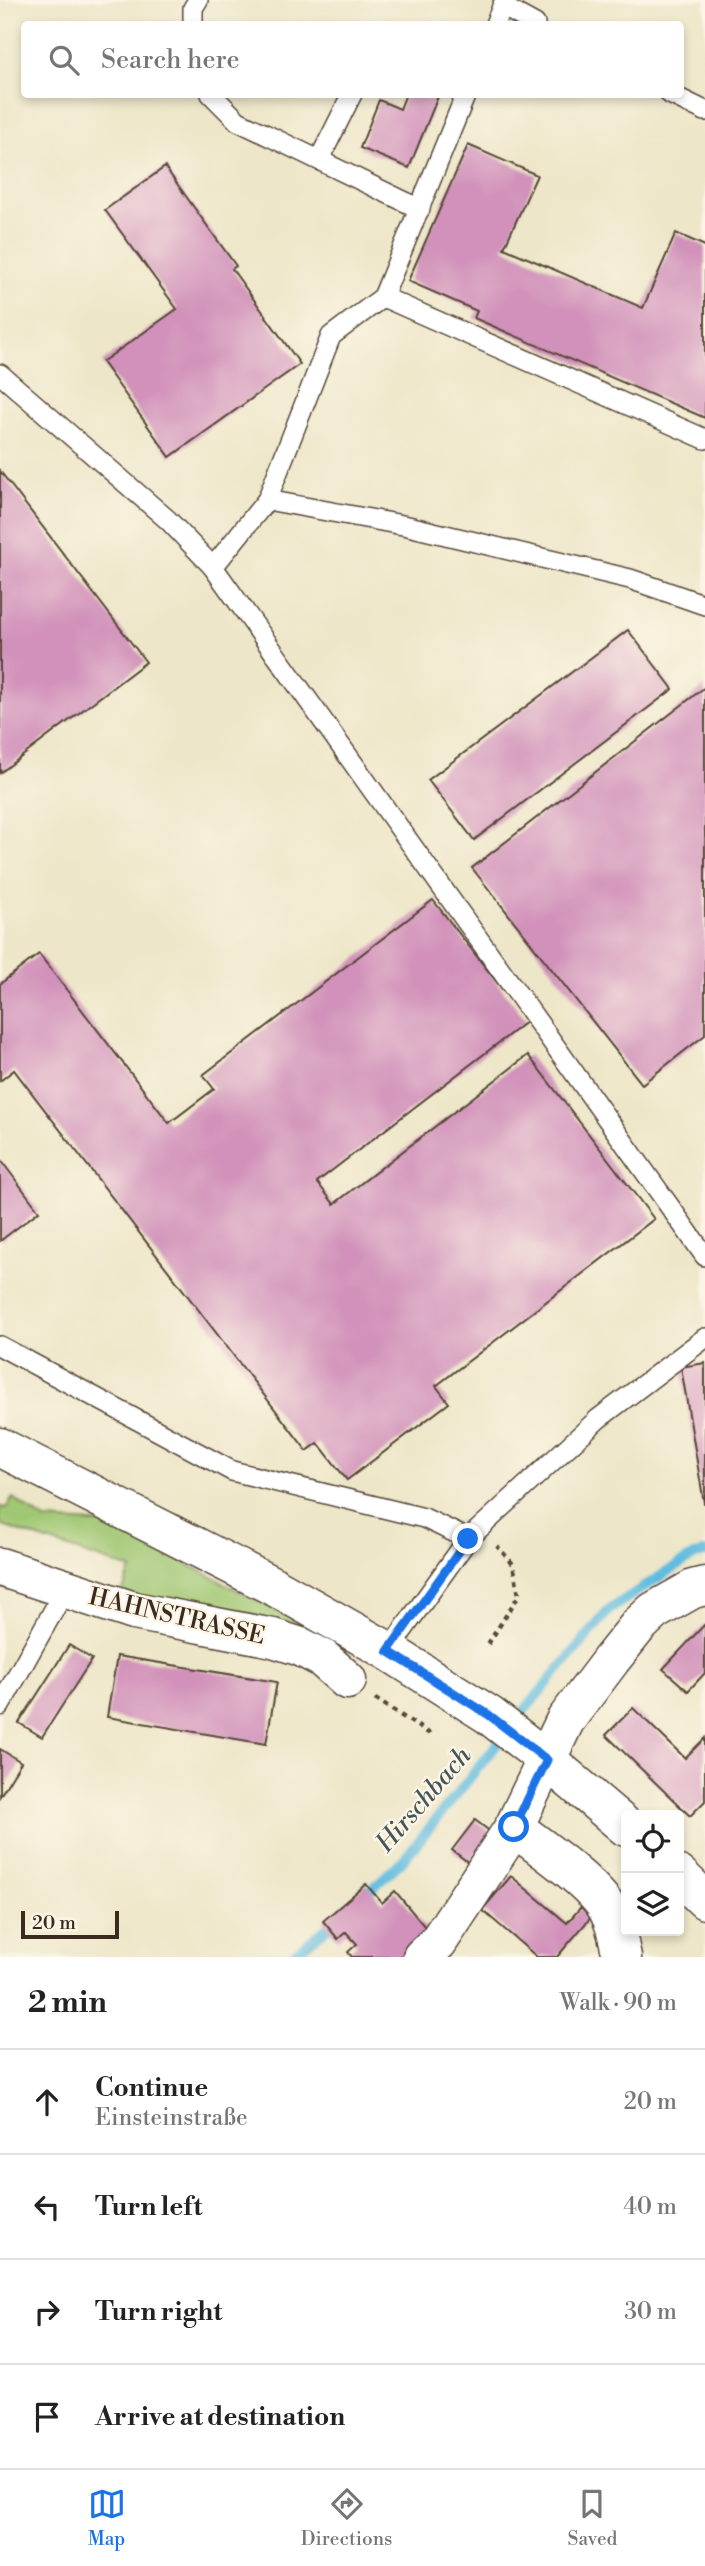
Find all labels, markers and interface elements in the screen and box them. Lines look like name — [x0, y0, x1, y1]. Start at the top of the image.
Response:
search box — [21, 21, 684, 98]
icon: search — [45, 41, 83, 79]
text: Search here — [101, 44, 240, 76]
route end — [452, 1523, 483, 1554]
street label: HAHNSTRASSE — [86, 1582, 268, 1652]
water label: Hirschbach — [369, 1740, 479, 1860]
map controls — [621, 1810, 684, 1936]
button: locate — [621, 1810, 684, 1873]
route start — [498, 1811, 529, 1842]
button: layers — [621, 1873, 684, 1936]
scale bar — [21, 1908, 119, 1940]
text: 20 m — [32, 1911, 76, 1935]
text: 2 min — [28, 1984, 107, 2022]
text: Walk · 90 m — [560, 1989, 677, 2017]
text: Continue — [95, 2072, 208, 2104]
icon: ahead — [28, 2083, 66, 2121]
text: 20 m — [624, 2088, 677, 2116]
text: Einsteinstraße — [95, 2104, 248, 2132]
icon: left — [28, 2188, 66, 2226]
text: Turn left — [95, 2191, 203, 2223]
text: 40 m — [623, 2193, 677, 2221]
icon: right — [28, 2293, 66, 2331]
text: Turn right — [95, 2296, 223, 2328]
text: 30 m — [624, 2298, 677, 2326]
icon: arrive — [28, 2398, 66, 2436]
text: Arrive at destination — [95, 2401, 345, 2433]
tab: Map — [88, 2485, 126, 2551]
tab: Directions — [301, 2485, 392, 2551]
tab: Saved — [568, 2485, 617, 2551]

